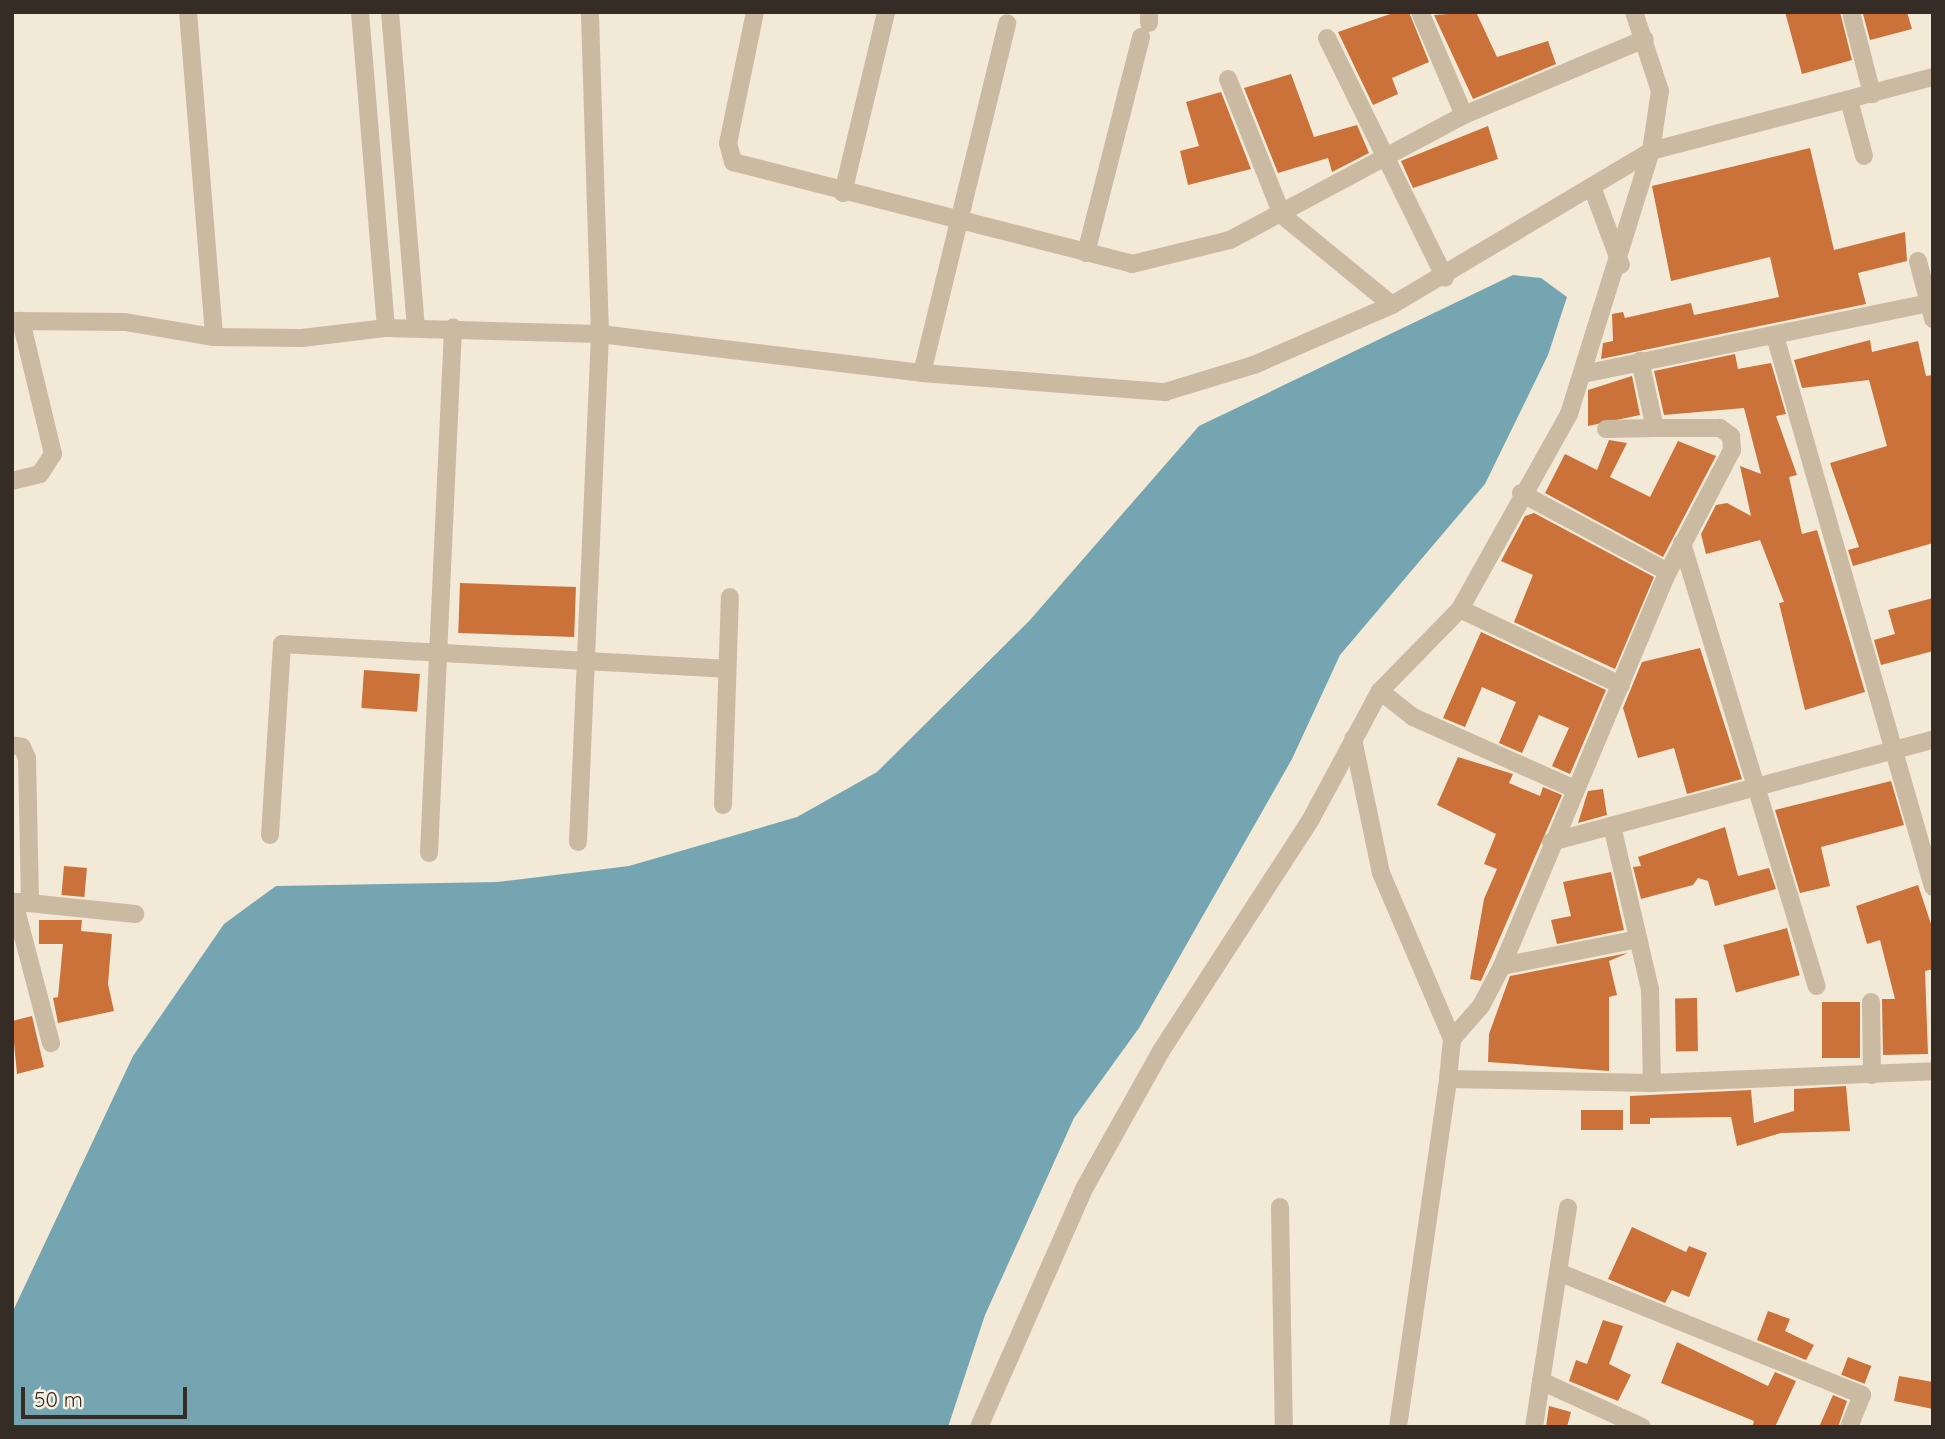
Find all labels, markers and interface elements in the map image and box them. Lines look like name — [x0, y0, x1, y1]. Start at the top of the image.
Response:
scale bar — [24, 1372, 191, 1416]
text: 50 m — [34, 1386, 83, 1412]

